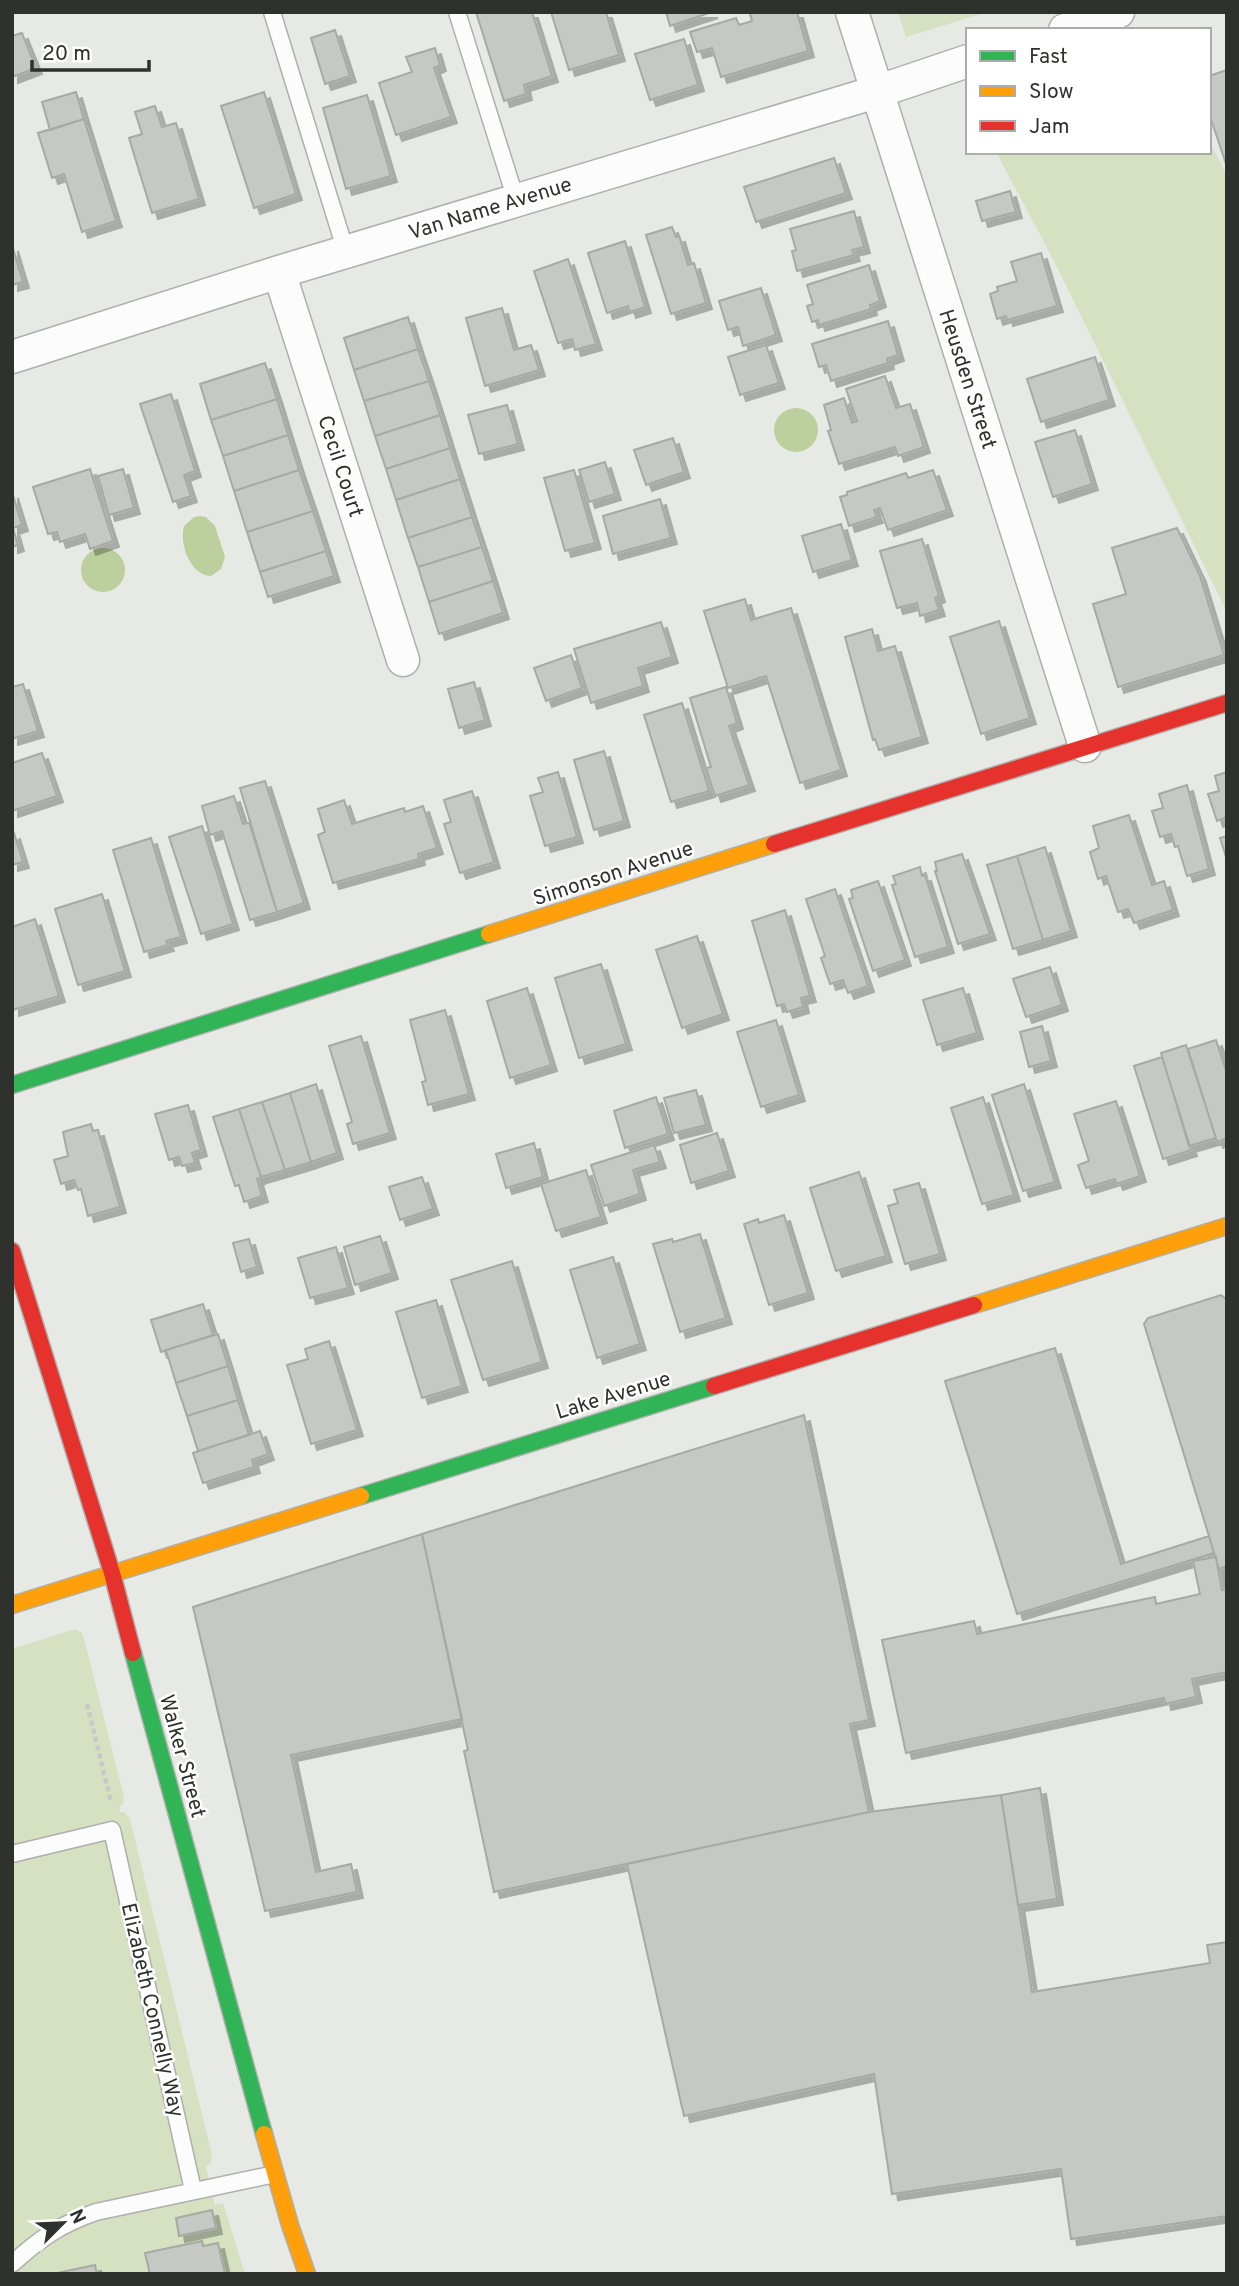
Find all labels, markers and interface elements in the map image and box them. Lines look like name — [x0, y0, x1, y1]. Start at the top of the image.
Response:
scale bar — [32, 28, 149, 72]
legend — [966, 28, 1211, 154]
text: 20 m — [42, 41, 91, 68]
text: Fast — [1029, 44, 1068, 71]
text: Slow — [1029, 79, 1074, 106]
text: Jam — [1029, 114, 1070, 141]
street label: Van Name Avenue — [405, 172, 575, 247]
street label: Heusden Street — [931, 306, 1002, 453]
street label: Cecil Court — [310, 412, 369, 521]
street label: Simonson Avenue — [530, 836, 697, 913]
street label: Lake Avenue — [553, 1366, 674, 1427]
street label: Walker Street — [152, 1692, 211, 1821]
street label: Elizabeth Connelly Way — [114, 1900, 189, 2120]
north arrow — [28, 2188, 98, 2258]
text: N — [63, 2206, 90, 2228]

